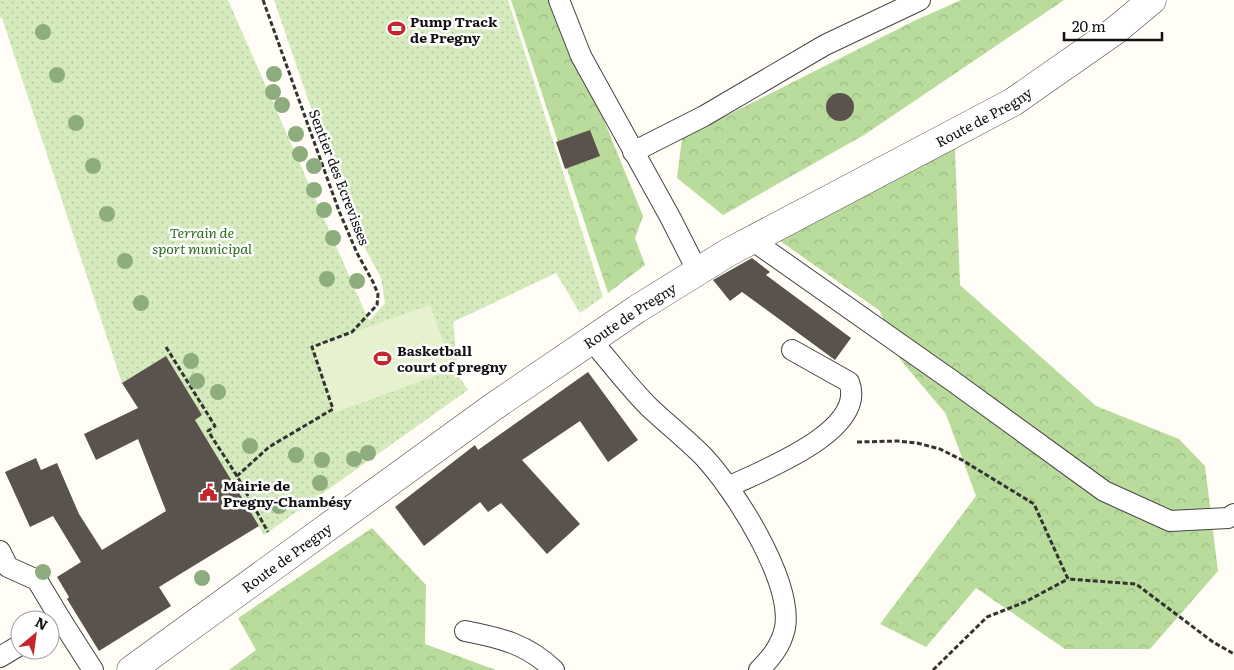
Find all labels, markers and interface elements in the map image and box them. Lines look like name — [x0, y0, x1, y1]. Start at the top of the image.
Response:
scale bar — [1064, 10, 1162, 42]
place label: Pump Track de Pregny — [410, 11, 498, 47]
text: 20 m — [1072, 14, 1106, 37]
sports icon: Pump Track de Pregny — [386, 19, 406, 39]
street label: Route de Pregny — [932, 82, 1036, 151]
street label: Sentier des Ecrevisses — [305, 106, 375, 248]
park label: Terrain de sport municipal — [152, 222, 252, 258]
street label: Route de Pregny — [579, 277, 680, 353]
place label: Basketball court of pregny — [397, 340, 508, 376]
sports icon: Basketball court of pregny — [373, 348, 393, 368]
place label: Mairie de Pregny-Chambésy — [223, 475, 352, 511]
public building icon: Mairie de Pregny-Chambésy — [199, 483, 219, 503]
street label: Route de Pregny — [237, 517, 336, 597]
north arrow — [10, 610, 60, 660]
text: N — [32, 611, 52, 634]

